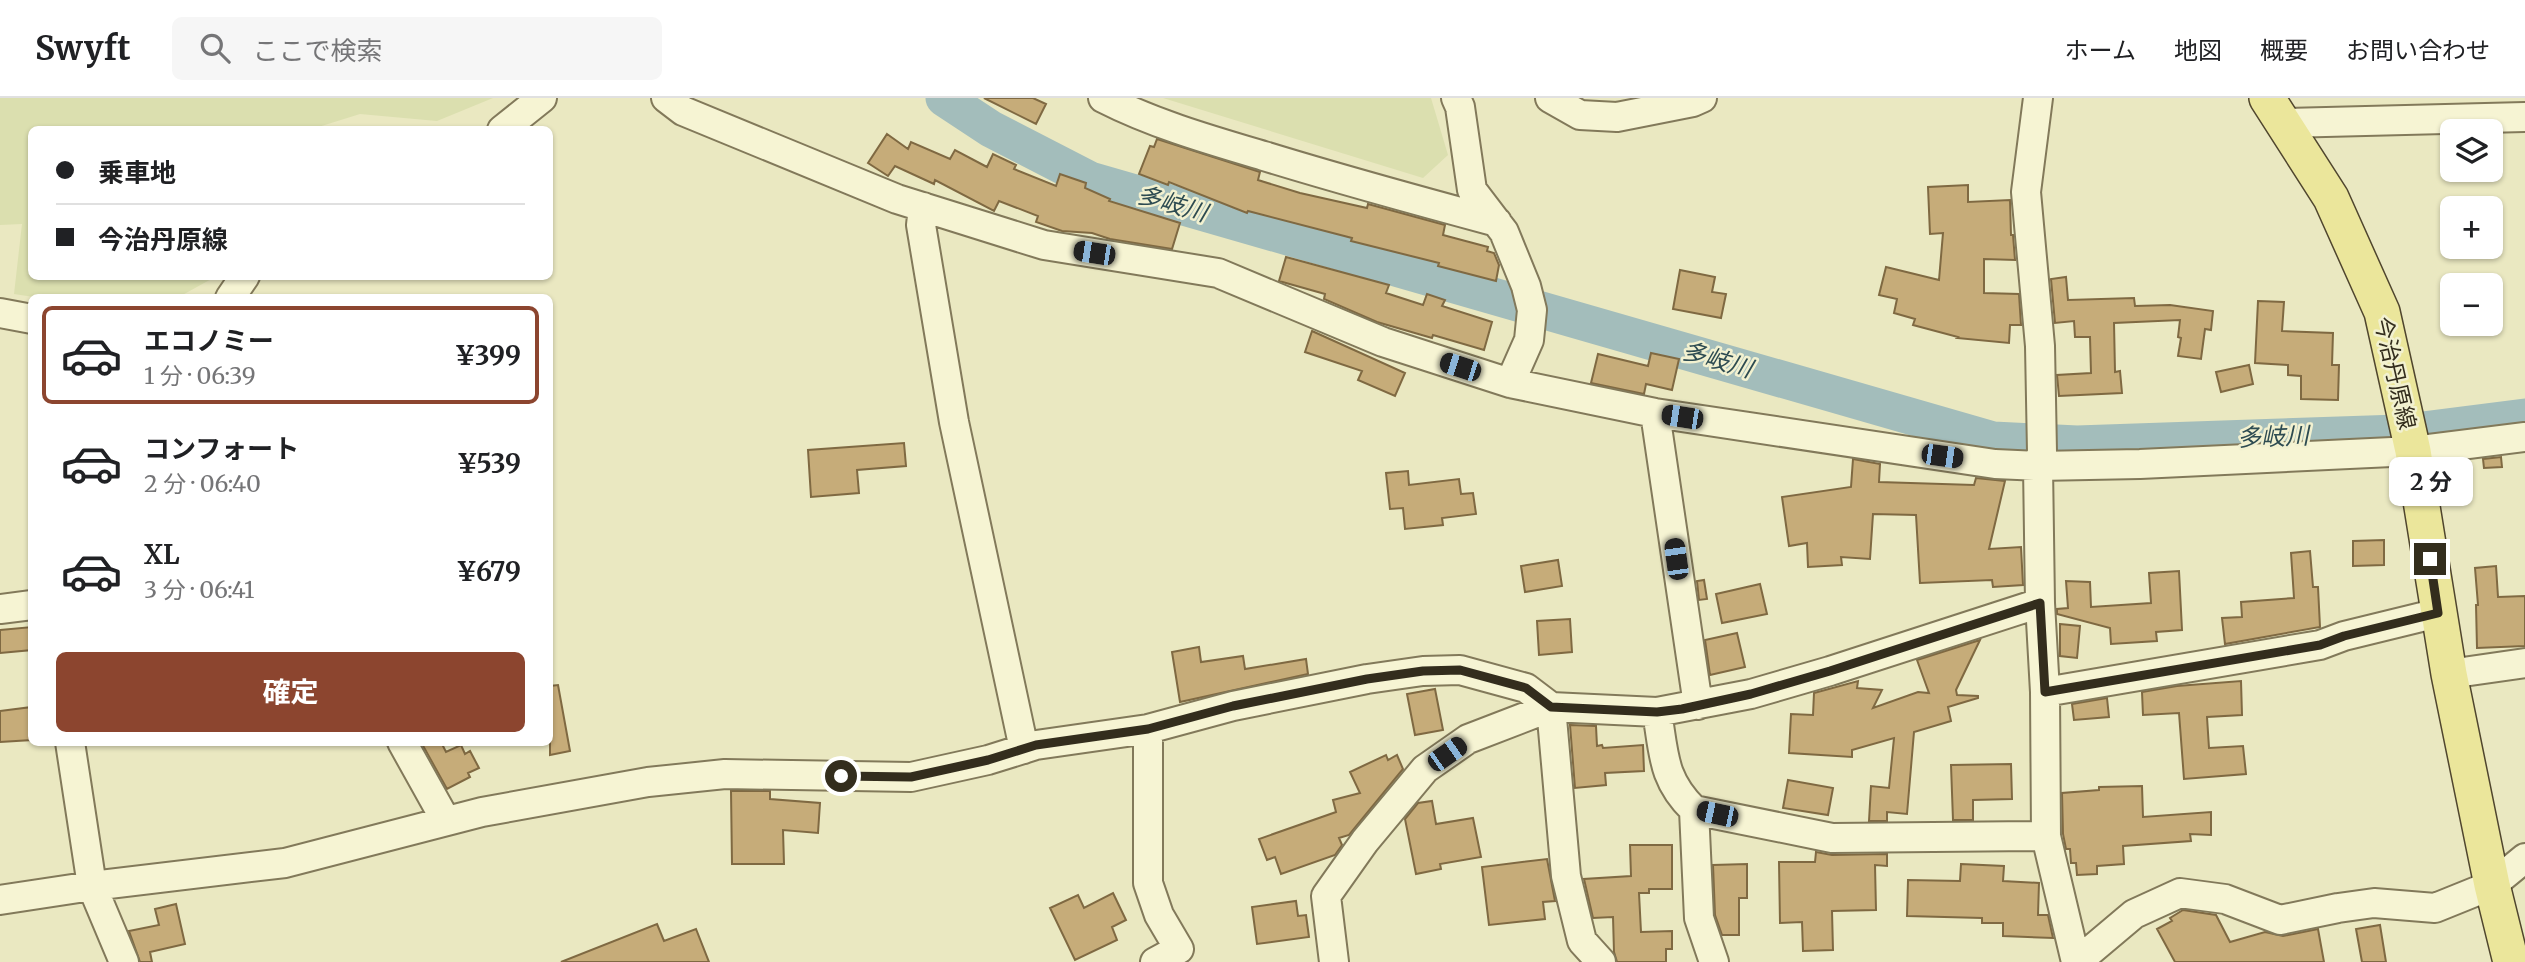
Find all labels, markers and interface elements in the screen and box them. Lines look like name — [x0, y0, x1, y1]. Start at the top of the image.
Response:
search box — [172, 17, 662, 80]
text: Swyft — [35, 28, 130, 69]
icon: search — [196, 29, 234, 67]
text: ここで検索 — [252, 34, 382, 67]
text: ホーム — [2065, 35, 2136, 66]
text: 地図 — [2174, 35, 2222, 66]
text: 概要 — [2260, 35, 2308, 66]
text: お問い合わせ — [2346, 35, 2490, 66]
map controls — [2440, 119, 2503, 336]
button: layers — [2440, 119, 2503, 182]
text: 乗車地 — [98, 156, 176, 189]
water label: 多岐川 — [1133, 179, 1214, 229]
button: + — [2440, 196, 2503, 259]
text: 今治丹原線 — [98, 223, 228, 256]
car — [1072, 239, 1117, 267]
button: − — [2440, 273, 2503, 336]
street label: 今治丹原線 — [2368, 314, 2423, 432]
icon: car — [60, 324, 123, 387]
text: エコノミー — [144, 324, 274, 357]
water label: 多岐川 — [1678, 335, 1759, 385]
text: ¥399 — [455, 339, 521, 372]
car — [1437, 351, 1484, 383]
text: 1 分 · 06:39 — [144, 361, 256, 390]
car — [1660, 403, 1705, 431]
water label: 多岐川 — [2236, 420, 2312, 453]
icon: car — [60, 432, 123, 495]
text: コンフォート — [144, 432, 299, 465]
car — [1920, 443, 1965, 469]
text: ¥539 — [457, 447, 521, 480]
callout: 2 分 — [2388, 458, 2472, 506]
text: 2 分 — [2410, 467, 2452, 496]
text: 2 分 · 06:40 — [144, 469, 261, 498]
car — [1663, 537, 1690, 581]
text: XL — [144, 538, 180, 571]
icon: car — [60, 540, 123, 603]
route end — [2414, 543, 2446, 575]
text: ¥679 — [456, 555, 521, 588]
text: 3 分 · 06:41 — [144, 575, 255, 604]
button: 確定 — [56, 652, 525, 732]
car — [1424, 733, 1471, 775]
route start — [825, 760, 857, 792]
car — [1695, 799, 1740, 829]

